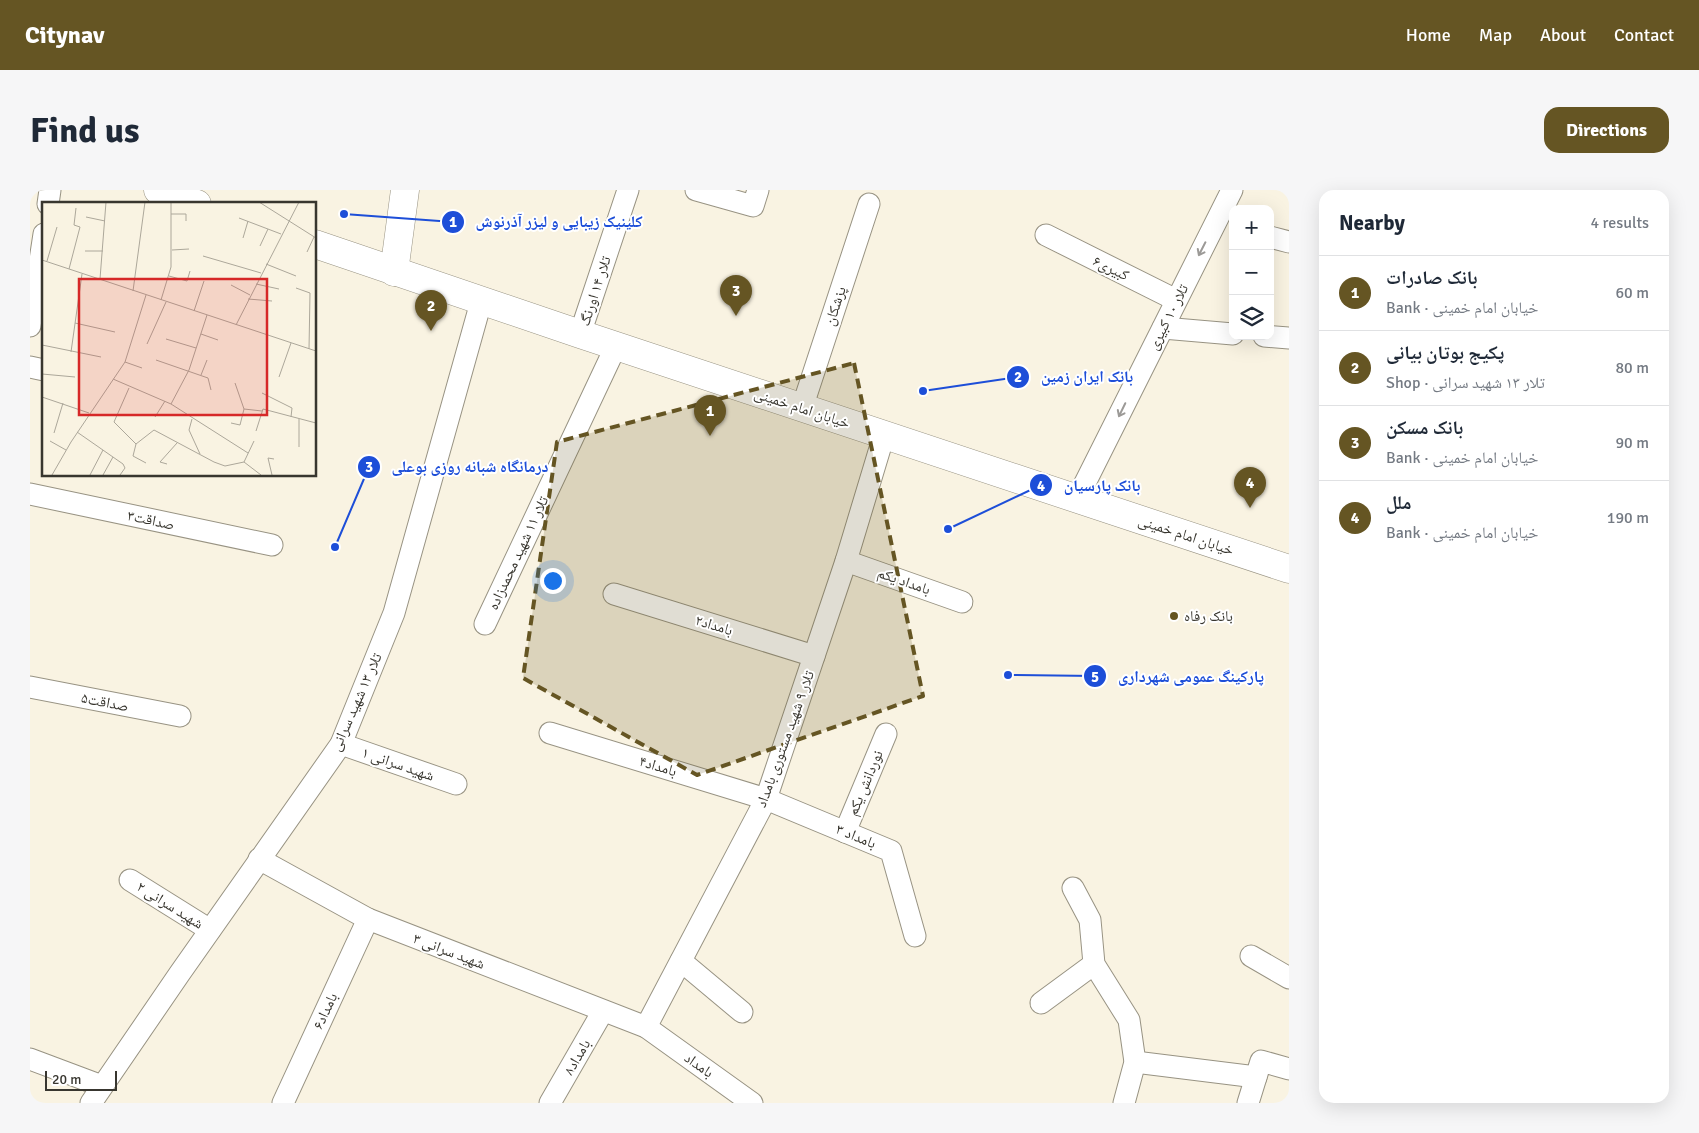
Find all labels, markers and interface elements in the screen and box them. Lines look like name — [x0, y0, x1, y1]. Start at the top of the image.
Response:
text: Citynav — [25, 20, 104, 50]
text: Home — [1406, 24, 1451, 46]
text: Map — [1479, 24, 1512, 46]
text: About — [1540, 24, 1586, 46]
text: Contact — [1614, 24, 1674, 46]
button: Directions — [1544, 107, 1669, 153]
text: Find us — [30, 109, 140, 152]
inset map — [42, 202, 316, 476]
map controls — [1229, 205, 1274, 340]
button: + — [1229, 205, 1274, 250]
callout: کلینیک زیبایی و لیزر آذرنوش — [440, 206, 652, 237]
text: Nearby — [1339, 210, 1405, 236]
text: کلینیک زیبایی و لیزر آذرنوش — [475, 212, 643, 232]
text: 1 — [449, 213, 457, 231]
text: 4 results — [1590, 213, 1649, 233]
one-way arrow — [1197, 241, 1206, 256]
button: − — [1229, 250, 1274, 295]
street label: کبیری۶ — [1089, 252, 1132, 285]
street label: تلار ۱۴ اورنگ — [575, 253, 615, 328]
text: بانک صادرات — [1386, 266, 1477, 290]
pin: 3 — [720, 275, 752, 316]
street label: تلار ۱۰ کبیری — [1144, 281, 1193, 353]
text: 1 — [1351, 283, 1359, 303]
text: 60 m — [1615, 283, 1649, 303]
street label: پزشکان — [820, 284, 851, 328]
pin: 2 — [415, 290, 447, 331]
button: layers — [1229, 295, 1274, 340]
text: Bank · خیابان امام خمینی — [1386, 298, 1539, 318]
text: پکیج بوتان بیانی — [1386, 341, 1504, 365]
text: 2 — [1351, 358, 1359, 378]
text: 80 m — [1615, 358, 1649, 378]
callout: بانک ایران زمین — [1006, 361, 1143, 392]
text: بانک ایران زمین — [1041, 367, 1133, 387]
text: 2 — [1014, 368, 1022, 386]
text: Shop · تلار ۱۳ شهید سرانی — [1386, 373, 1545, 393]
street label: خیابان امام خمینی — [752, 384, 852, 433]
pin: 1 — [694, 395, 726, 436]
one-way arrow — [1116, 402, 1126, 417]
text: بانک مسکن — [1386, 416, 1463, 440]
text: 3 — [1351, 433, 1359, 453]
text: 90 m — [1615, 433, 1649, 453]
text: Bank · خیابان امام خمینی — [1386, 448, 1539, 468]
callout: درمانگاه شبانه روزی بوعلی — [356, 451, 558, 482]
text: درمانگاه شبانه روزی بوعلی — [392, 457, 549, 477]
text: 3 — [365, 458, 373, 476]
pin: 4 — [1234, 467, 1266, 508]
callout: بانک پارسیان — [1028, 470, 1150, 501]
text: بانک پارسیان — [1064, 476, 1140, 496]
text: 4 — [1037, 477, 1045, 495]
text: ملل — [1386, 491, 1411, 515]
street label: تلار ۱۱ شهید محمدزاده — [484, 493, 552, 613]
street label: صداقت۳ — [126, 506, 176, 534]
text: 4 — [1351, 508, 1359, 528]
text: 190 m — [1607, 508, 1649, 528]
street label: خیابان امام خمینی — [1136, 511, 1236, 560]
text: Bank · خیابان امام خمینی — [1386, 523, 1539, 543]
street label: بامداد یکم — [875, 564, 933, 599]
your location — [540, 568, 566, 594]
place label: بانک رفاه — [1184, 607, 1233, 625]
marker: بانک رفاه — [1168, 610, 1180, 622]
street label: بامداد۲ — [693, 611, 735, 639]
street label: تلار ۱۳ شهید سرانی — [326, 650, 387, 754]
callout: پارکینگ عمومی شهرداری — [1083, 661, 1274, 692]
text: پارکینگ عمومی شهرداری — [1118, 667, 1264, 687]
street label: تلار ۹ شهید مستوری بامداد — [752, 668, 819, 810]
text: 5 — [1091, 668, 1099, 686]
street label: صداقت۵ — [80, 689, 130, 715]
street label: شهید سرانی ۱ — [359, 743, 437, 786]
street label: نوردانش یکم — [843, 748, 888, 819]
street label: بامداد۴ — [637, 752, 679, 780]
street label: بامداد ۳ — [833, 820, 879, 852]
street label: شهید سرانی ۲ — [133, 877, 207, 934]
street label: شهید سرانی ۳ — [410, 929, 488, 974]
street label: بامداد۶ — [309, 990, 341, 1032]
street label: بامداد۸ — [560, 1036, 594, 1078]
street label: بامداد — [681, 1049, 717, 1081]
scale bar — [45, 1068, 118, 1091]
text: 20 m — [52, 1071, 81, 1088]

